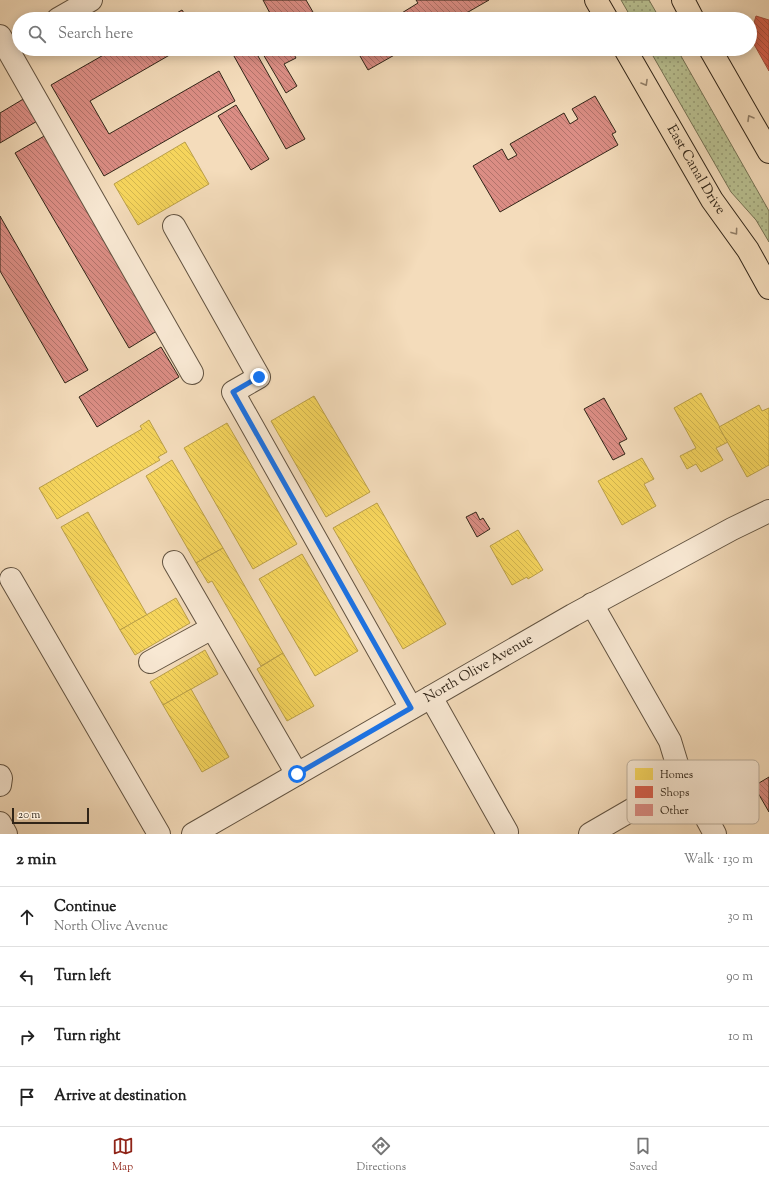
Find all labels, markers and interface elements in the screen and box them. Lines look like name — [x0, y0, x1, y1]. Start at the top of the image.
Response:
search box — [12, 12, 757, 56]
icon: search — [26, 23, 48, 45]
text: Search here — [58, 24, 133, 45]
one-way arrow — [640, 79, 647, 86]
one-way arrow — [747, 115, 754, 122]
street label: East Canal Drive — [661, 121, 730, 219]
one-way arrow — [730, 228, 738, 235]
route end — [250, 368, 268, 386]
street label: North Olive Avenue — [421, 630, 537, 709]
legend — [627, 760, 759, 824]
route start — [288, 765, 306, 783]
text: Homes — [660, 767, 693, 783]
text: Shops — [660, 785, 689, 801]
text: Other — [660, 803, 689, 819]
scale bar — [12, 806, 89, 825]
text: 20 m — [18, 807, 40, 823]
text: 2 min — [16, 848, 57, 872]
text: Walk · 130 m — [684, 851, 753, 869]
text: Continue — [54, 897, 116, 918]
icon: ahead — [16, 906, 38, 928]
text: 30 m — [727, 908, 753, 926]
text: North Olive Avenue — [54, 918, 168, 936]
icon: left — [16, 966, 38, 988]
text: Turn left — [54, 966, 111, 987]
text: 90 m — [726, 968, 753, 986]
icon: right — [16, 1026, 38, 1048]
text: Turn right — [54, 1026, 120, 1047]
text: 10 m — [728, 1028, 753, 1046]
icon: arrive — [16, 1086, 38, 1108]
text: Arrive at destination — [54, 1086, 187, 1107]
tab: Map — [112, 1135, 134, 1175]
tab: Directions — [357, 1135, 406, 1175]
tab: Saved — [629, 1135, 657, 1175]

